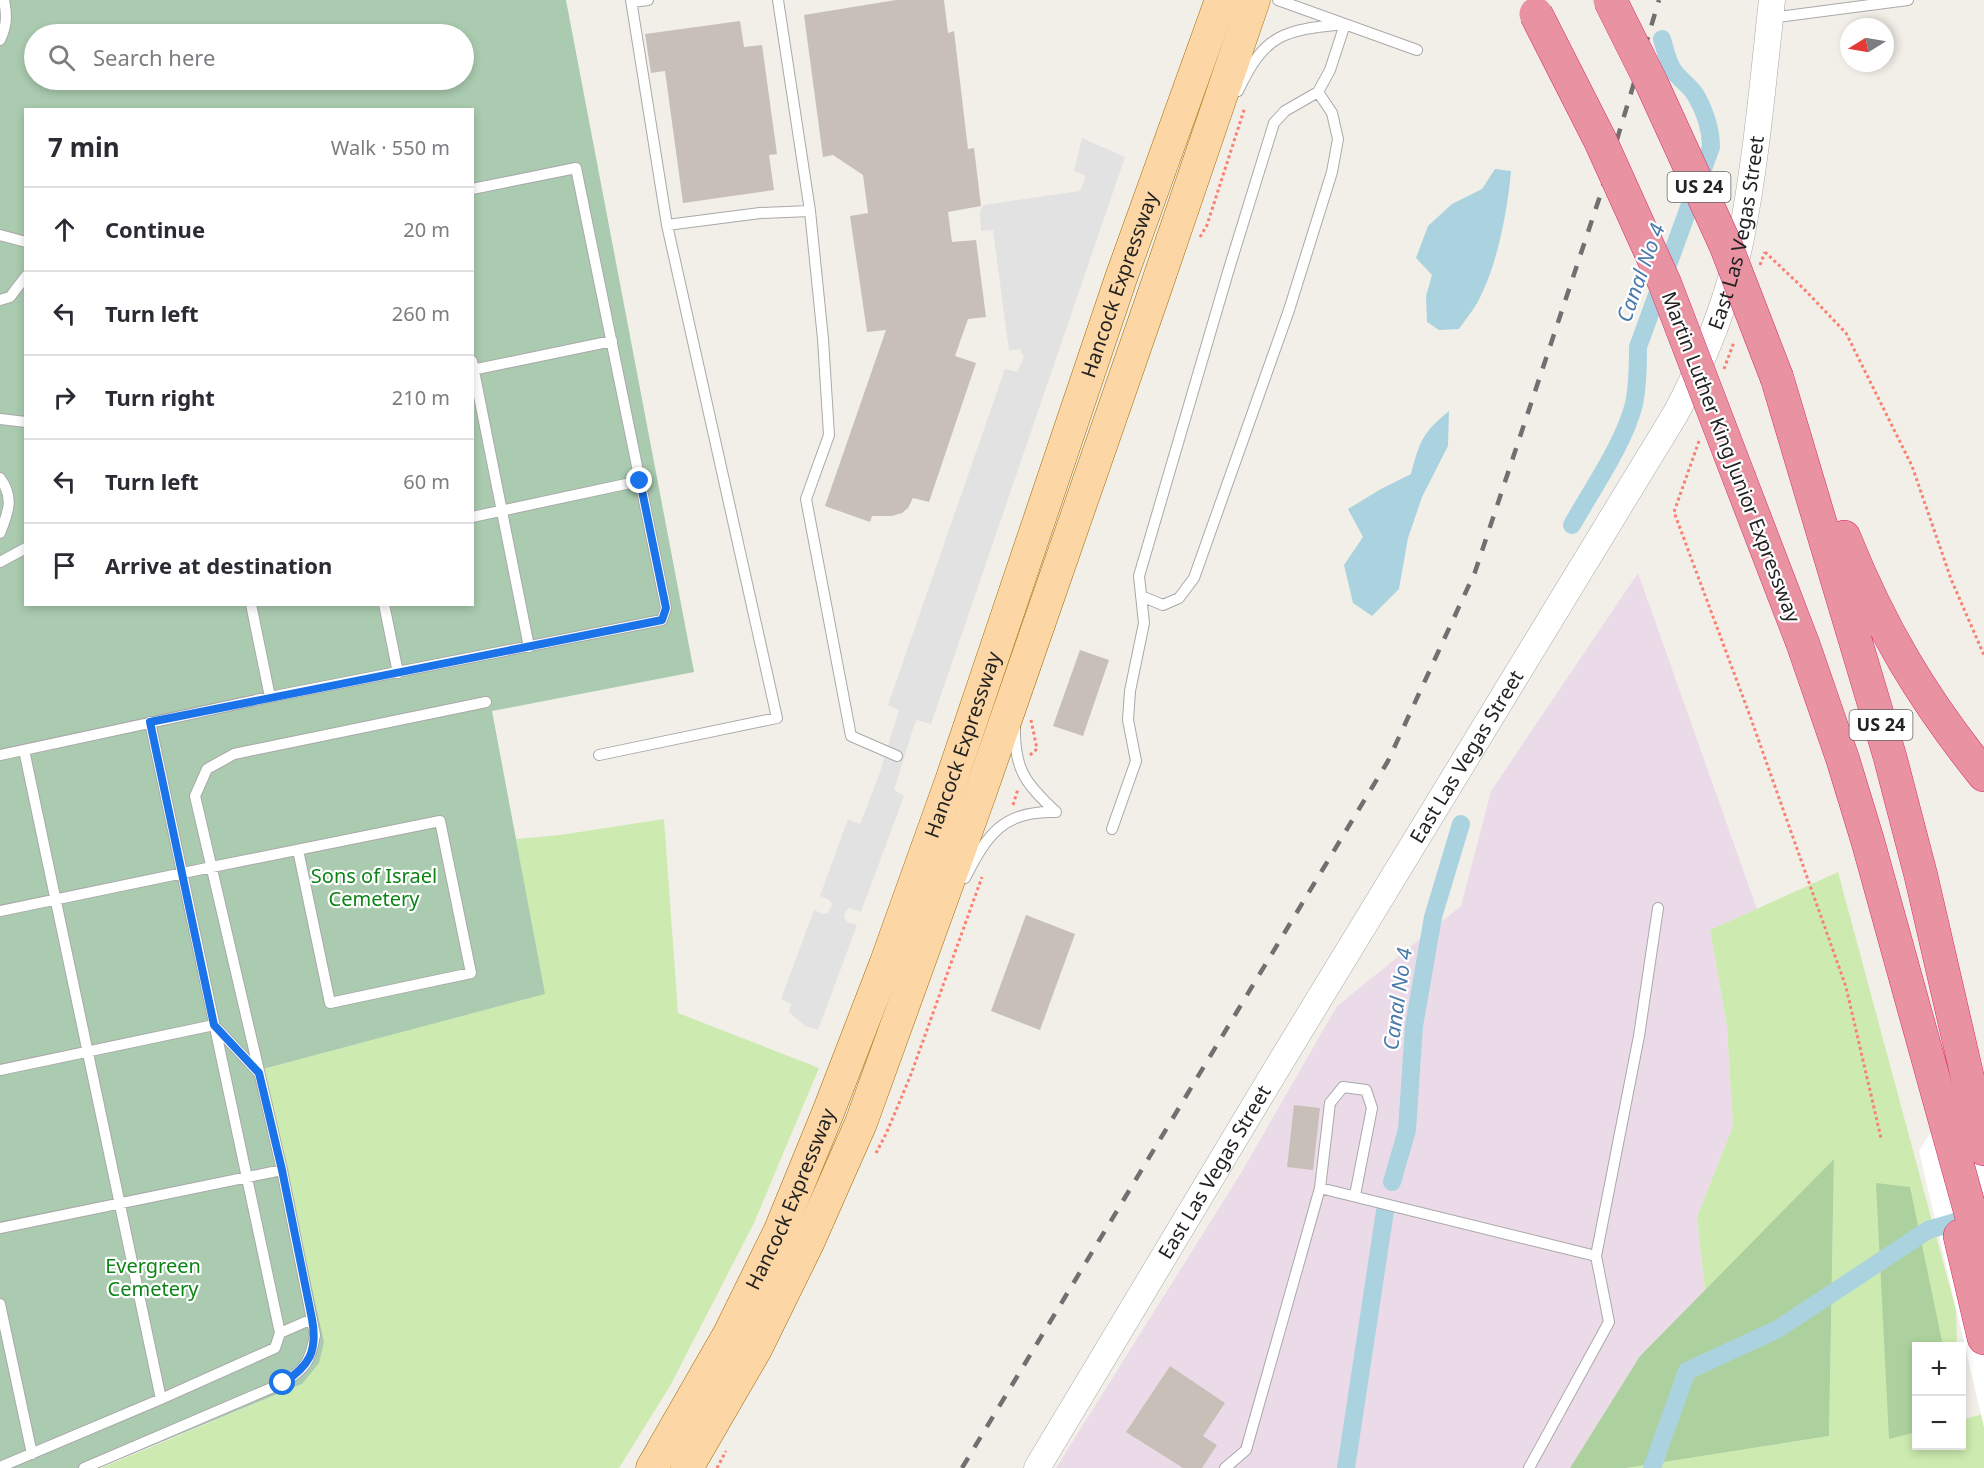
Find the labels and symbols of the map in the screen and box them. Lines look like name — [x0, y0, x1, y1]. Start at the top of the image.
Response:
north arrow — [1840, 18, 1894, 72]
street label: East Las Vegas Street — [1701, 134, 1770, 333]
road number: US 24 — [1668, 172, 1730, 202]
street label: Hancock Expressway — [1074, 187, 1164, 381]
water label: Canal No 4 — [1609, 219, 1671, 326]
street label: Martin Luther King Junior Expressway — [1656, 287, 1808, 627]
route end — [626, 467, 652, 493]
street label: Hancock Expressway — [918, 647, 1007, 841]
street label: East Las Vegas Street — [1403, 665, 1529, 848]
road number: US 24 — [1850, 710, 1912, 740]
park label: Sons of Israel Cemetery — [311, 862, 437, 912]
water label: Canal No 4 — [1376, 946, 1418, 1052]
street label: East Las Vegas Street — [1152, 1080, 1277, 1264]
street label: Hancock Expressway — [739, 1103, 842, 1294]
park label: Evergreen Cemetery — [105, 1252, 201, 1302]
route start — [269, 1369, 295, 1395]

